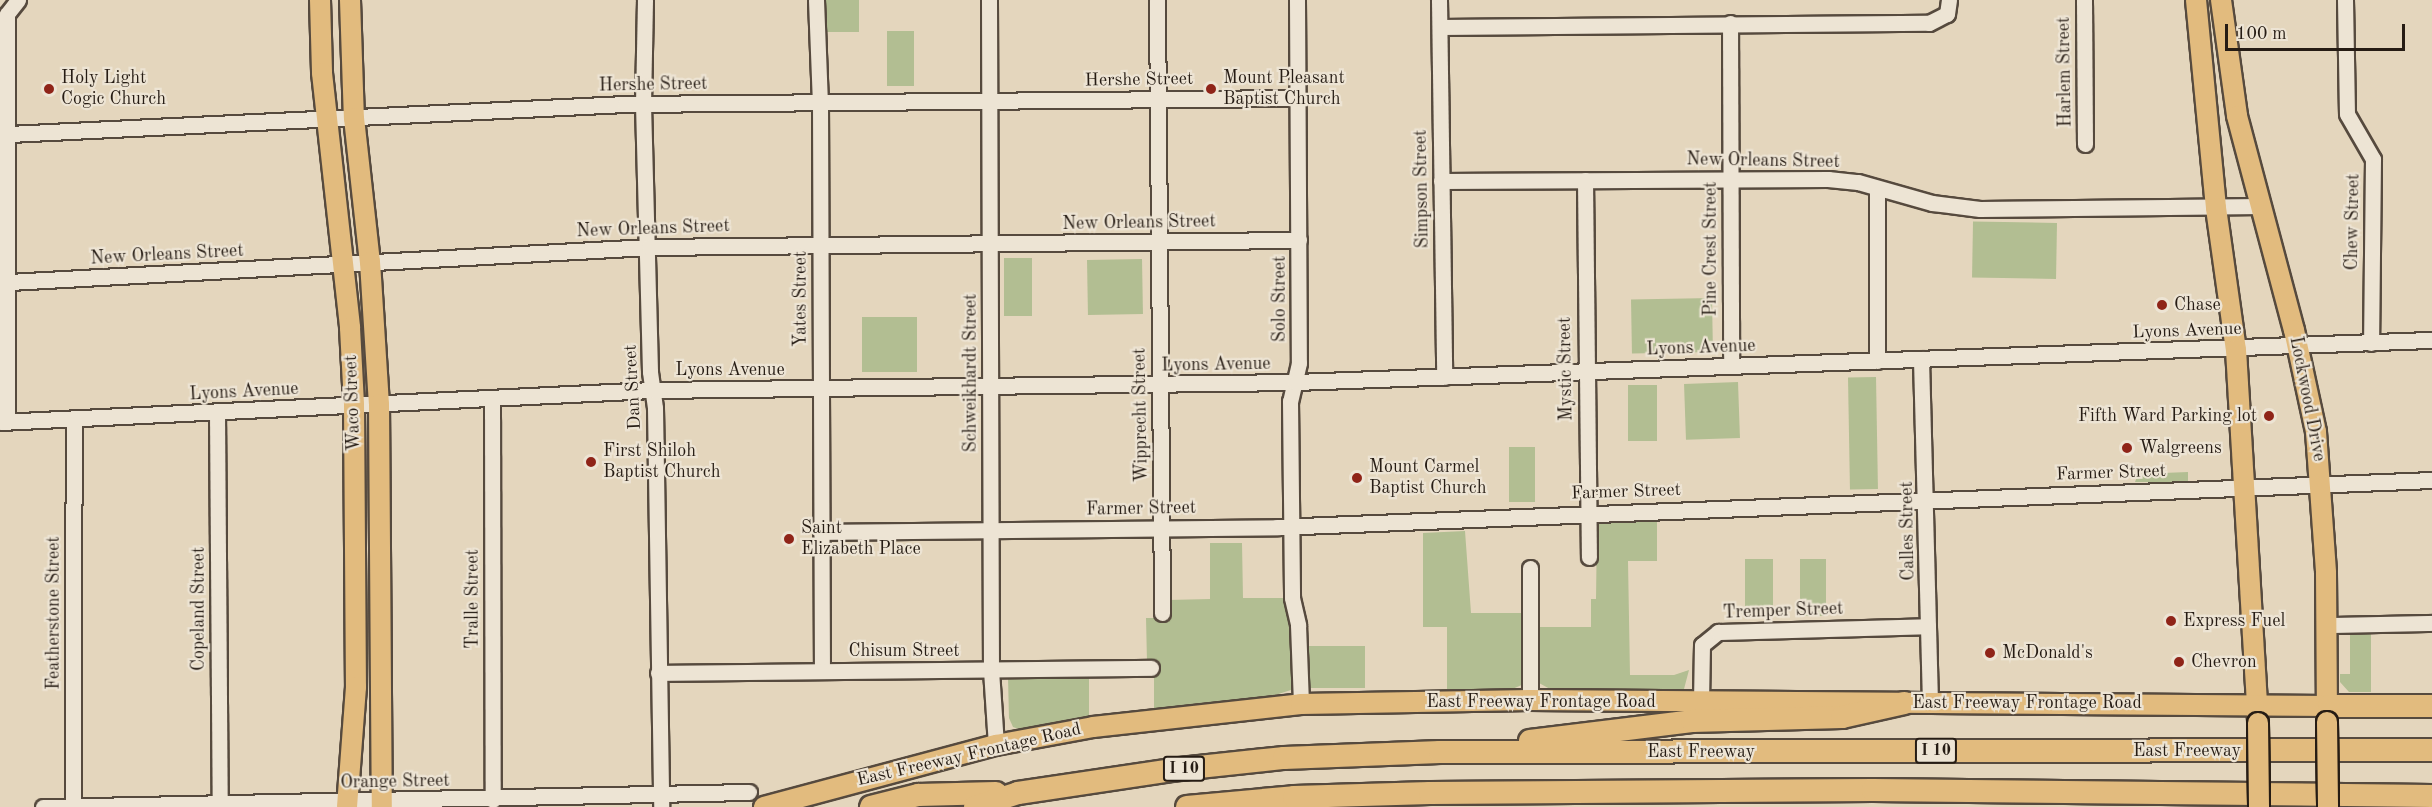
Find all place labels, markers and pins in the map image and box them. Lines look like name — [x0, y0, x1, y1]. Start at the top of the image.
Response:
place label: Holy Light Cogic Church — [61, 68, 166, 110]
place label: Mount Pleasant Baptist Church — [1223, 68, 1345, 110]
marker: Holy Light Cogic Church — [42, 82, 56, 96]
marker: Mount Pleasant Baptist Church — [1204, 82, 1218, 96]
place label: Chase — [2174, 294, 2221, 316]
marker: Chase — [2155, 298, 2169, 312]
place label: Fifth Ward Parking lot — [2078, 405, 2257, 427]
marker: Fifth Ward Parking lot — [2262, 409, 2276, 423]
place label: Walgreens — [2139, 437, 2222, 459]
place label: First Shiloh Baptist Church — [603, 441, 720, 484]
marker: Walgreens — [2120, 441, 2134, 455]
marker: First Shiloh Baptist Church — [584, 455, 598, 469]
place label: Mount Carmel Baptist Church — [1369, 457, 1486, 500]
marker: Mount Carmel Baptist Church — [1350, 471, 1364, 485]
place label: Saint Elizabeth Place — [801, 518, 921, 560]
marker: Saint Elizabeth Place — [782, 532, 796, 546]
place label: Express Fuel — [2183, 610, 2285, 632]
marker: Express Fuel — [2164, 614, 2178, 628]
place label: McDonald's — [2002, 642, 2093, 664]
marker: McDonald's — [1983, 646, 1997, 660]
place label: Chevron — [2191, 651, 2257, 673]
marker: Chevron — [2172, 655, 2186, 669]

